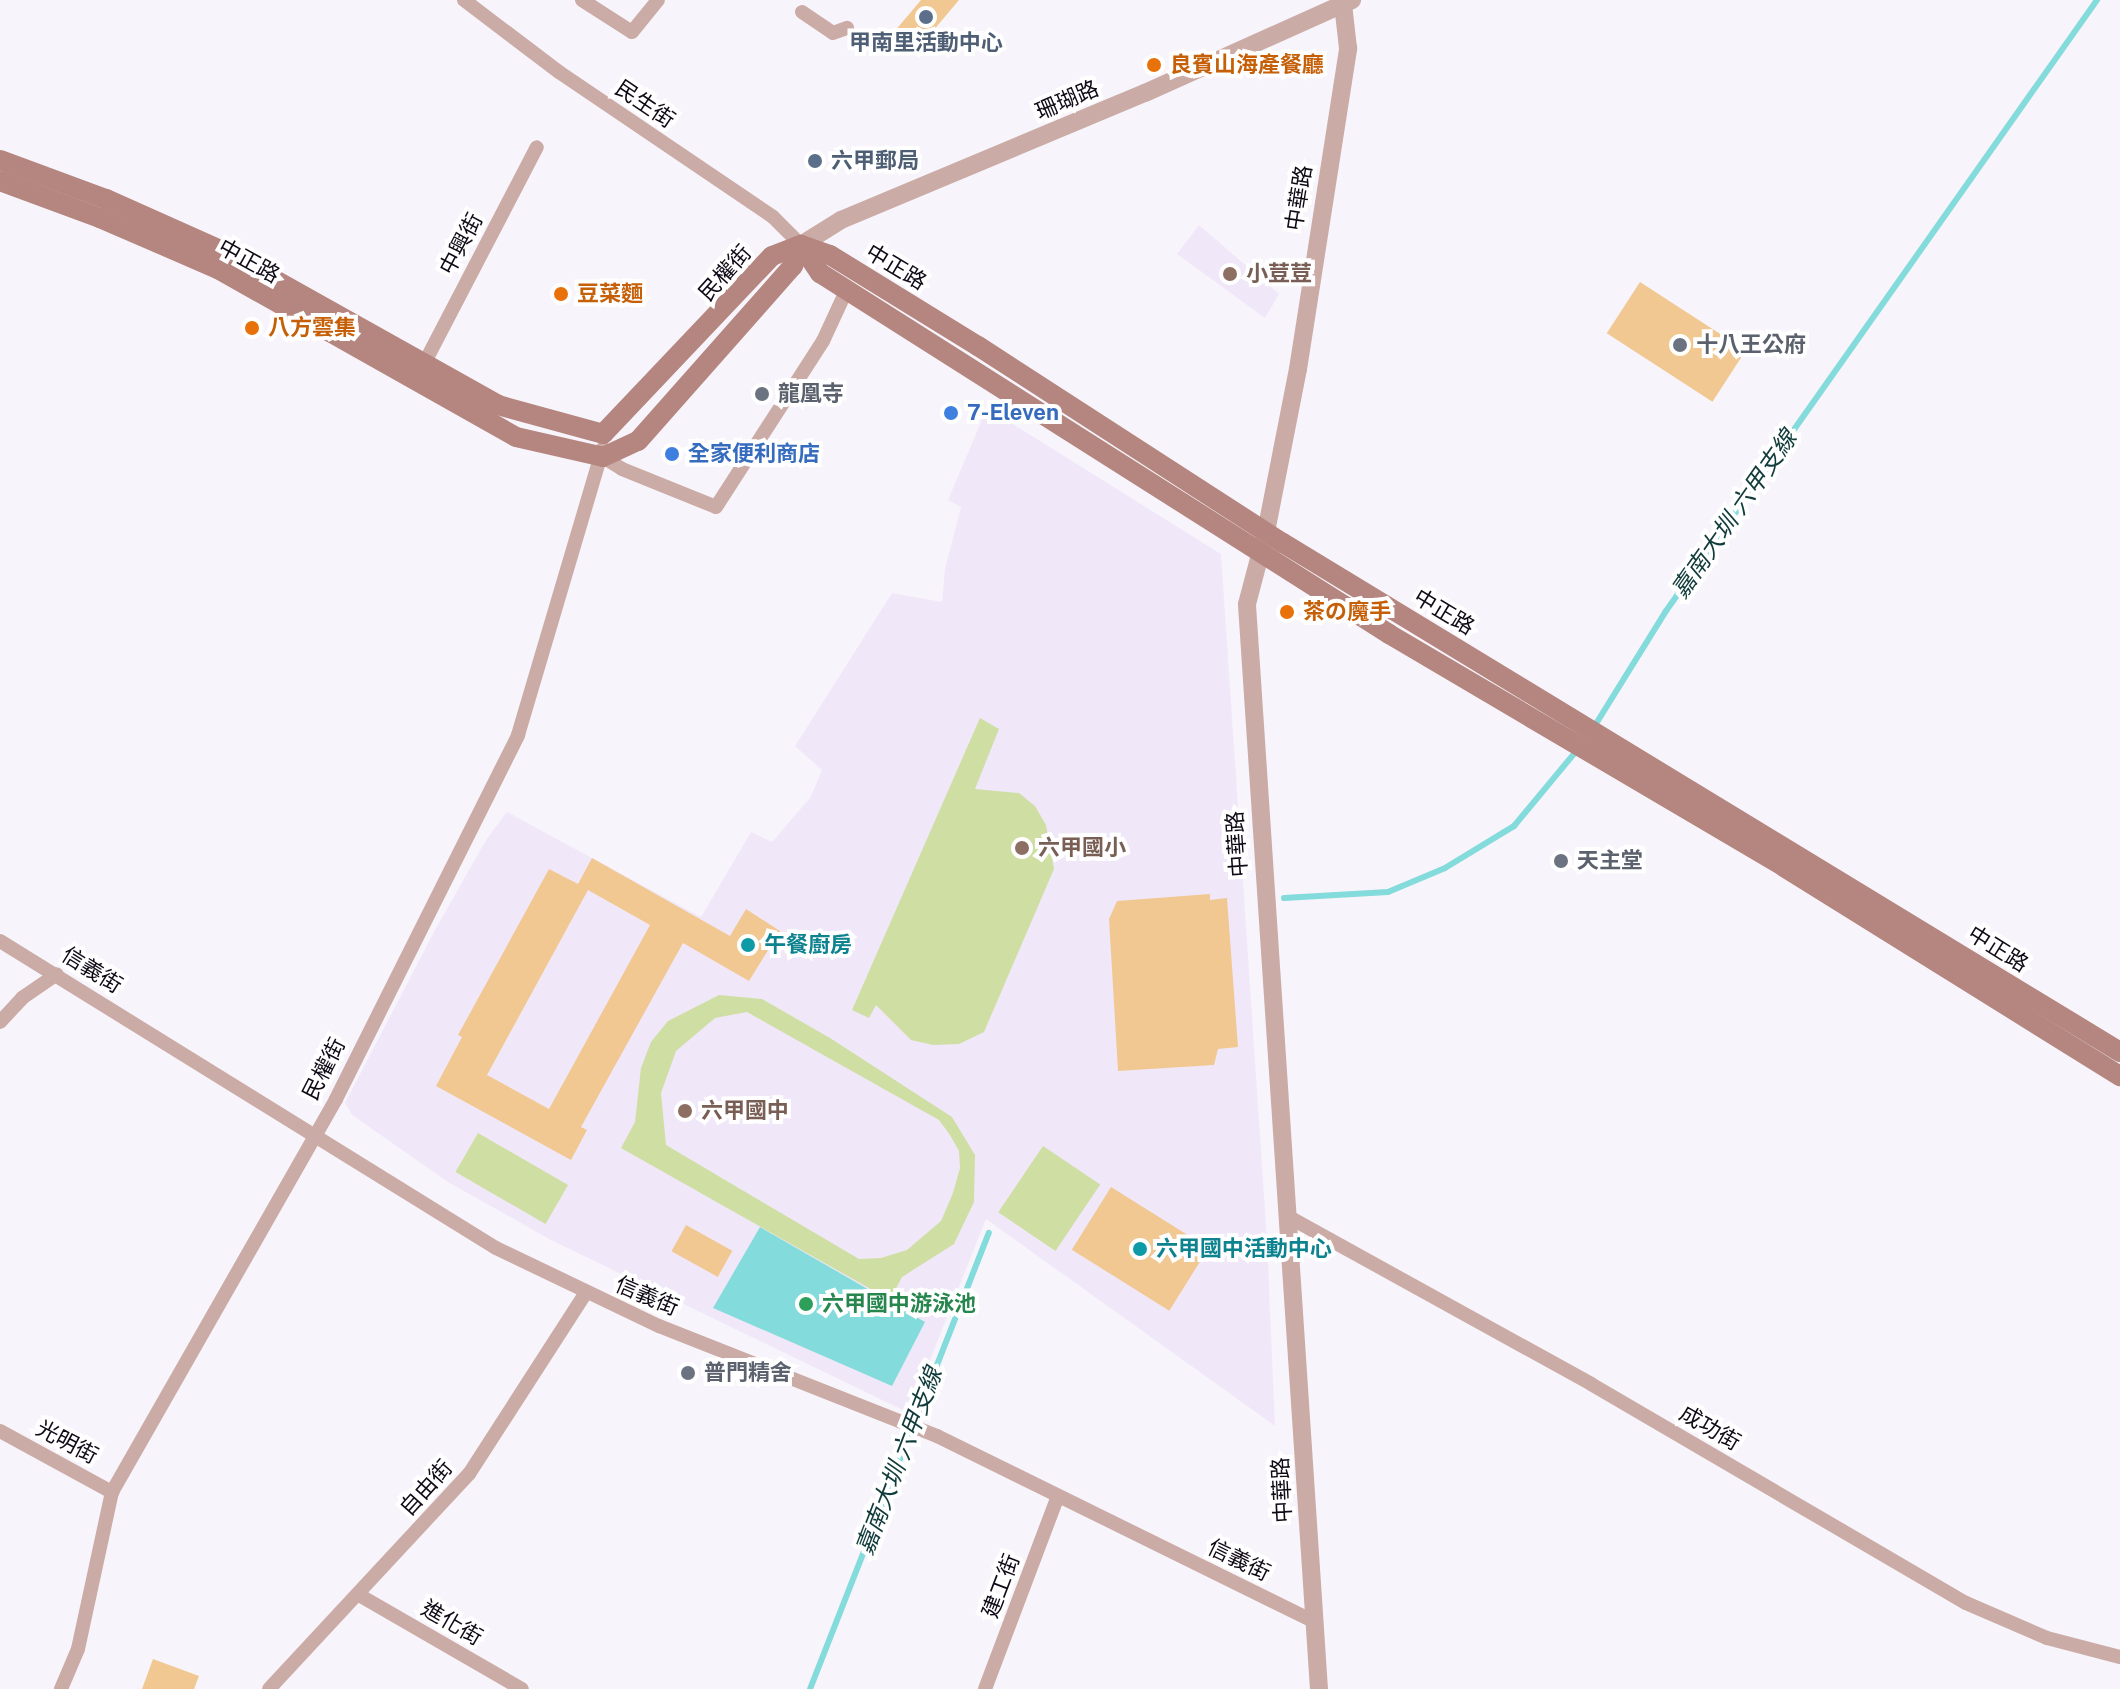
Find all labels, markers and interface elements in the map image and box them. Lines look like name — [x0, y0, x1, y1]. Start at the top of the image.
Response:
marker: 甲南里活動中心 — [917, 8, 935, 26]
place label: 甲南里活動中心 — [849, 30, 1003, 56]
place label: 良賓山海產餐廳 — [1170, 52, 1324, 78]
marker: 良賓山海產餐廳 — [1145, 56, 1163, 74]
street label: 民生街 — [610, 75, 680, 133]
street label: 珊瑚路 — [1031, 75, 1103, 125]
place label: 六甲郵局 — [831, 148, 919, 174]
marker: 六甲郵局 — [806, 152, 824, 170]
street label: 中華路 — [1281, 163, 1317, 233]
street label: 中興街 — [434, 209, 488, 279]
street label: 中正路 — [214, 233, 284, 289]
street label: 中正路 — [861, 239, 931, 295]
street label: 民權街 — [693, 240, 757, 306]
place label: 小荳荳 — [1246, 261, 1312, 287]
marker: 小荳荳 — [1221, 265, 1239, 283]
place label: 豆菜麵 — [577, 281, 643, 307]
marker: 豆菜麵 — [552, 285, 570, 303]
place label: 八方雲集 — [268, 315, 356, 341]
marker: 八方雲集 — [243, 319, 261, 337]
place label: 十八王公府 — [1696, 332, 1806, 358]
marker: 十八王公府 — [1671, 336, 1689, 354]
place label: 龍凰寺 — [778, 381, 844, 407]
marker: 龍凰寺 — [753, 385, 771, 403]
place label: 7-Eleven — [967, 400, 1059, 426]
marker: 7-Eleven — [942, 404, 960, 422]
water label: 嘉南大圳 六甲支線 — [1665, 425, 1803, 603]
place label: 全家便利商店 — [688, 441, 820, 467]
marker: 全家便利商店 — [663, 445, 681, 463]
street label: 中正路 — [1409, 584, 1479, 640]
place label: 茶の魔手 — [1303, 599, 1391, 625]
marker: 茶の魔手 — [1278, 603, 1296, 621]
street label: 中華路 — [1222, 810, 1252, 878]
place label: 六甲國小 — [1038, 835, 1126, 861]
marker: 六甲國小 — [1013, 839, 1031, 857]
place label: 天主堂 — [1577, 848, 1643, 874]
marker: 天主堂 — [1552, 852, 1570, 870]
street label: 中正路 — [1963, 920, 2033, 978]
place label: 午餐廚房 — [764, 932, 852, 958]
marker: 午餐廚房 — [739, 936, 757, 954]
street label: 信義街 — [57, 941, 127, 999]
street label: 民權街 — [297, 1034, 351, 1104]
place label: 六甲國中 — [701, 1098, 789, 1124]
marker: 六甲國中 — [676, 1102, 694, 1120]
place label: 六甲國中活動中心 — [1156, 1236, 1332, 1262]
marker: 六甲國中活動中心 — [1131, 1240, 1149, 1258]
street label: 信義街 — [611, 1271, 683, 1321]
place label: 六甲國中游泳池 — [822, 1291, 976, 1317]
marker: 六甲國中游泳池 — [797, 1295, 815, 1313]
place label: 普門精舍 — [704, 1360, 792, 1386]
water label: 嘉南大圳 六甲支線 — [850, 1363, 948, 1559]
marker: 普門精舍 — [679, 1364, 697, 1382]
street label: 成功街 — [1675, 1400, 1745, 1456]
street label: 光明街 — [32, 1415, 102, 1469]
street label: 自由街 — [394, 1455, 458, 1521]
street label: 中華路 — [1267, 1456, 1297, 1524]
street label: 信義街 — [1204, 1534, 1274, 1586]
street label: 建工街 — [977, 1550, 1025, 1622]
street label: 進化街 — [417, 1595, 487, 1651]

